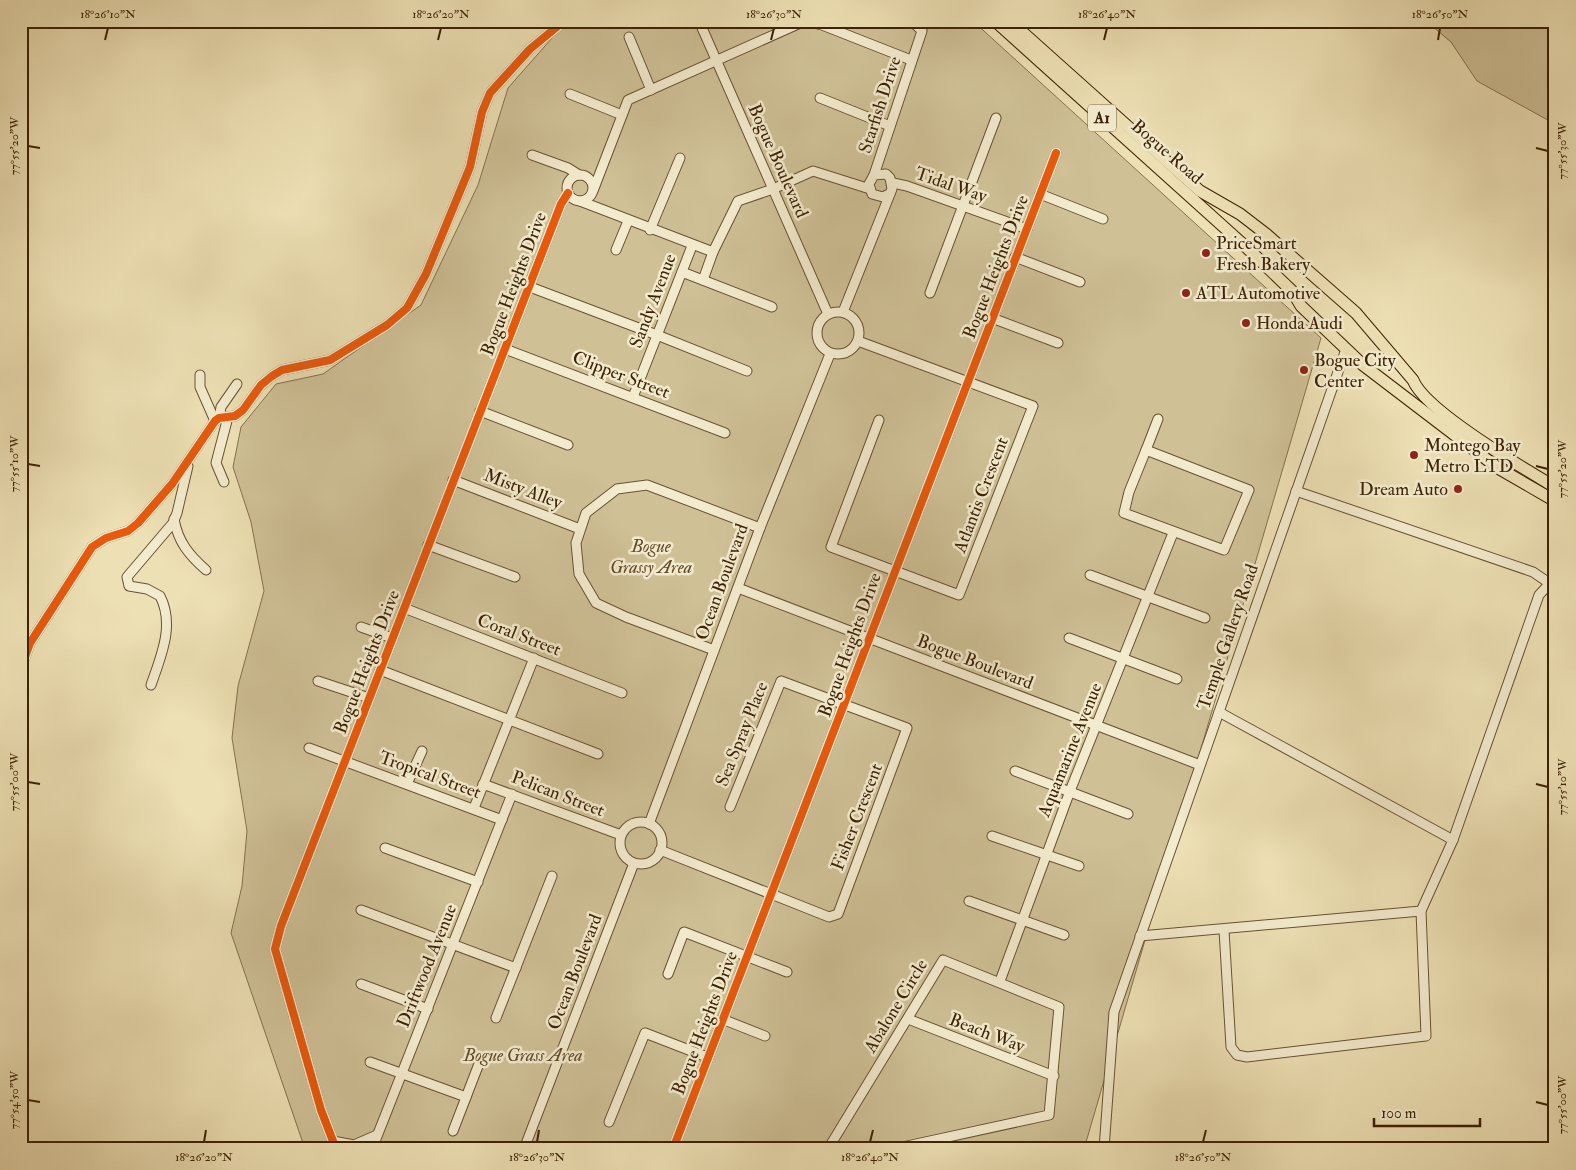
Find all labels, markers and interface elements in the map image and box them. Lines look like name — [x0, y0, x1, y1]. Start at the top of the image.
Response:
text: 18°26'10"N — [80, 7, 136, 22]
text: 18°26'20"N — [412, 7, 470, 22]
text: 18°26'30"N — [746, 7, 802, 22]
text: 18°26'40"N — [1078, 7, 1136, 22]
text: 18°26'50"N — [1412, 7, 1469, 22]
street label: Starfish Drive — [854, 53, 907, 156]
street label: Bogue Boulevard — [743, 100, 813, 222]
road number: A1 — [1088, 105, 1116, 132]
street label: Bogue Road — [1126, 115, 1208, 190]
text: 77°55'20"W — [7, 116, 22, 175]
text: 77°55'30"W — [1555, 122, 1570, 180]
street label: Tidal Way — [912, 162, 991, 208]
street label: Bogue Heights Drive — [958, 191, 1034, 342]
street label: Bogue Heights Drive — [476, 208, 552, 359]
place label: PriceSmart Fresh Bakery — [1216, 232, 1311, 276]
marker: PriceSmart Fresh Bakery — [1200, 247, 1212, 259]
street label: Sandy Avenue — [624, 250, 682, 351]
place label: ATL Automotive — [1195, 282, 1321, 305]
marker: ATL Automotive — [1180, 287, 1192, 299]
place label: Honda Audi — [1256, 312, 1343, 335]
marker: Honda Audi — [1240, 317, 1252, 329]
street label: Clipper Street — [569, 346, 673, 404]
place label: Bogue City Center — [1314, 349, 1397, 393]
marker: Bogue City Center — [1298, 364, 1310, 376]
street label: Atlantis Crescent — [948, 434, 1014, 557]
place label: Montego Bay Metro LTD — [1424, 434, 1522, 478]
text: 77°55'10"W — [7, 435, 22, 492]
text: 77°55'20"W — [1555, 439, 1570, 498]
marker: Montego Bay Metro LTD — [1408, 449, 1420, 461]
street label: Misty Alley — [481, 464, 566, 515]
place label: Dream Auto — [1359, 478, 1448, 501]
marker: Dream Auto — [1452, 483, 1464, 495]
street label: Ocean Boulevard — [690, 520, 754, 643]
park label: Bogue Grassy Area — [610, 535, 692, 579]
street label: Temple Gallery Road — [1192, 561, 1264, 713]
street label: Bogue Heights Drive — [813, 569, 887, 720]
street label: Bogue Heights Drive — [329, 586, 405, 737]
street label: Coral Street — [474, 609, 564, 662]
street label: Bogue Boulevard — [914, 629, 1036, 695]
street label: Sea Spray Place — [711, 678, 774, 790]
street label: Aquamarine Avenue — [1032, 679, 1108, 822]
street label: Tropical Street — [376, 746, 484, 804]
text: 77°55'00"W — [7, 752, 22, 811]
text: 77°55'10"W — [1555, 758, 1570, 815]
street label: Fisher Crescent — [826, 760, 888, 874]
street label: Pelican Street — [508, 766, 608, 822]
street label: Driftwood Avenue — [392, 901, 462, 1031]
street label: Ocean Boulevard — [542, 911, 608, 1033]
street label: Bogue Heights Drive — [667, 947, 743, 1098]
street label: Abalone Circle — [859, 955, 933, 1058]
street label: Beach Way — [946, 1008, 1029, 1058]
park label: Bogue Grass Area — [462, 1044, 583, 1067]
text: 77°54'50"W — [7, 1070, 22, 1129]
text: 77°55'00"W — [1555, 1075, 1570, 1134]
scale bar — [1374, 1095, 1480, 1127]
text: 100 m — [1381, 1104, 1417, 1123]
text: 18°26'20"N — [175, 1150, 233, 1165]
text: 18°26'30"N — [509, 1150, 565, 1165]
text: 18°26'40"N — [841, 1150, 899, 1165]
text: 18°26'50"N — [1175, 1150, 1232, 1165]

